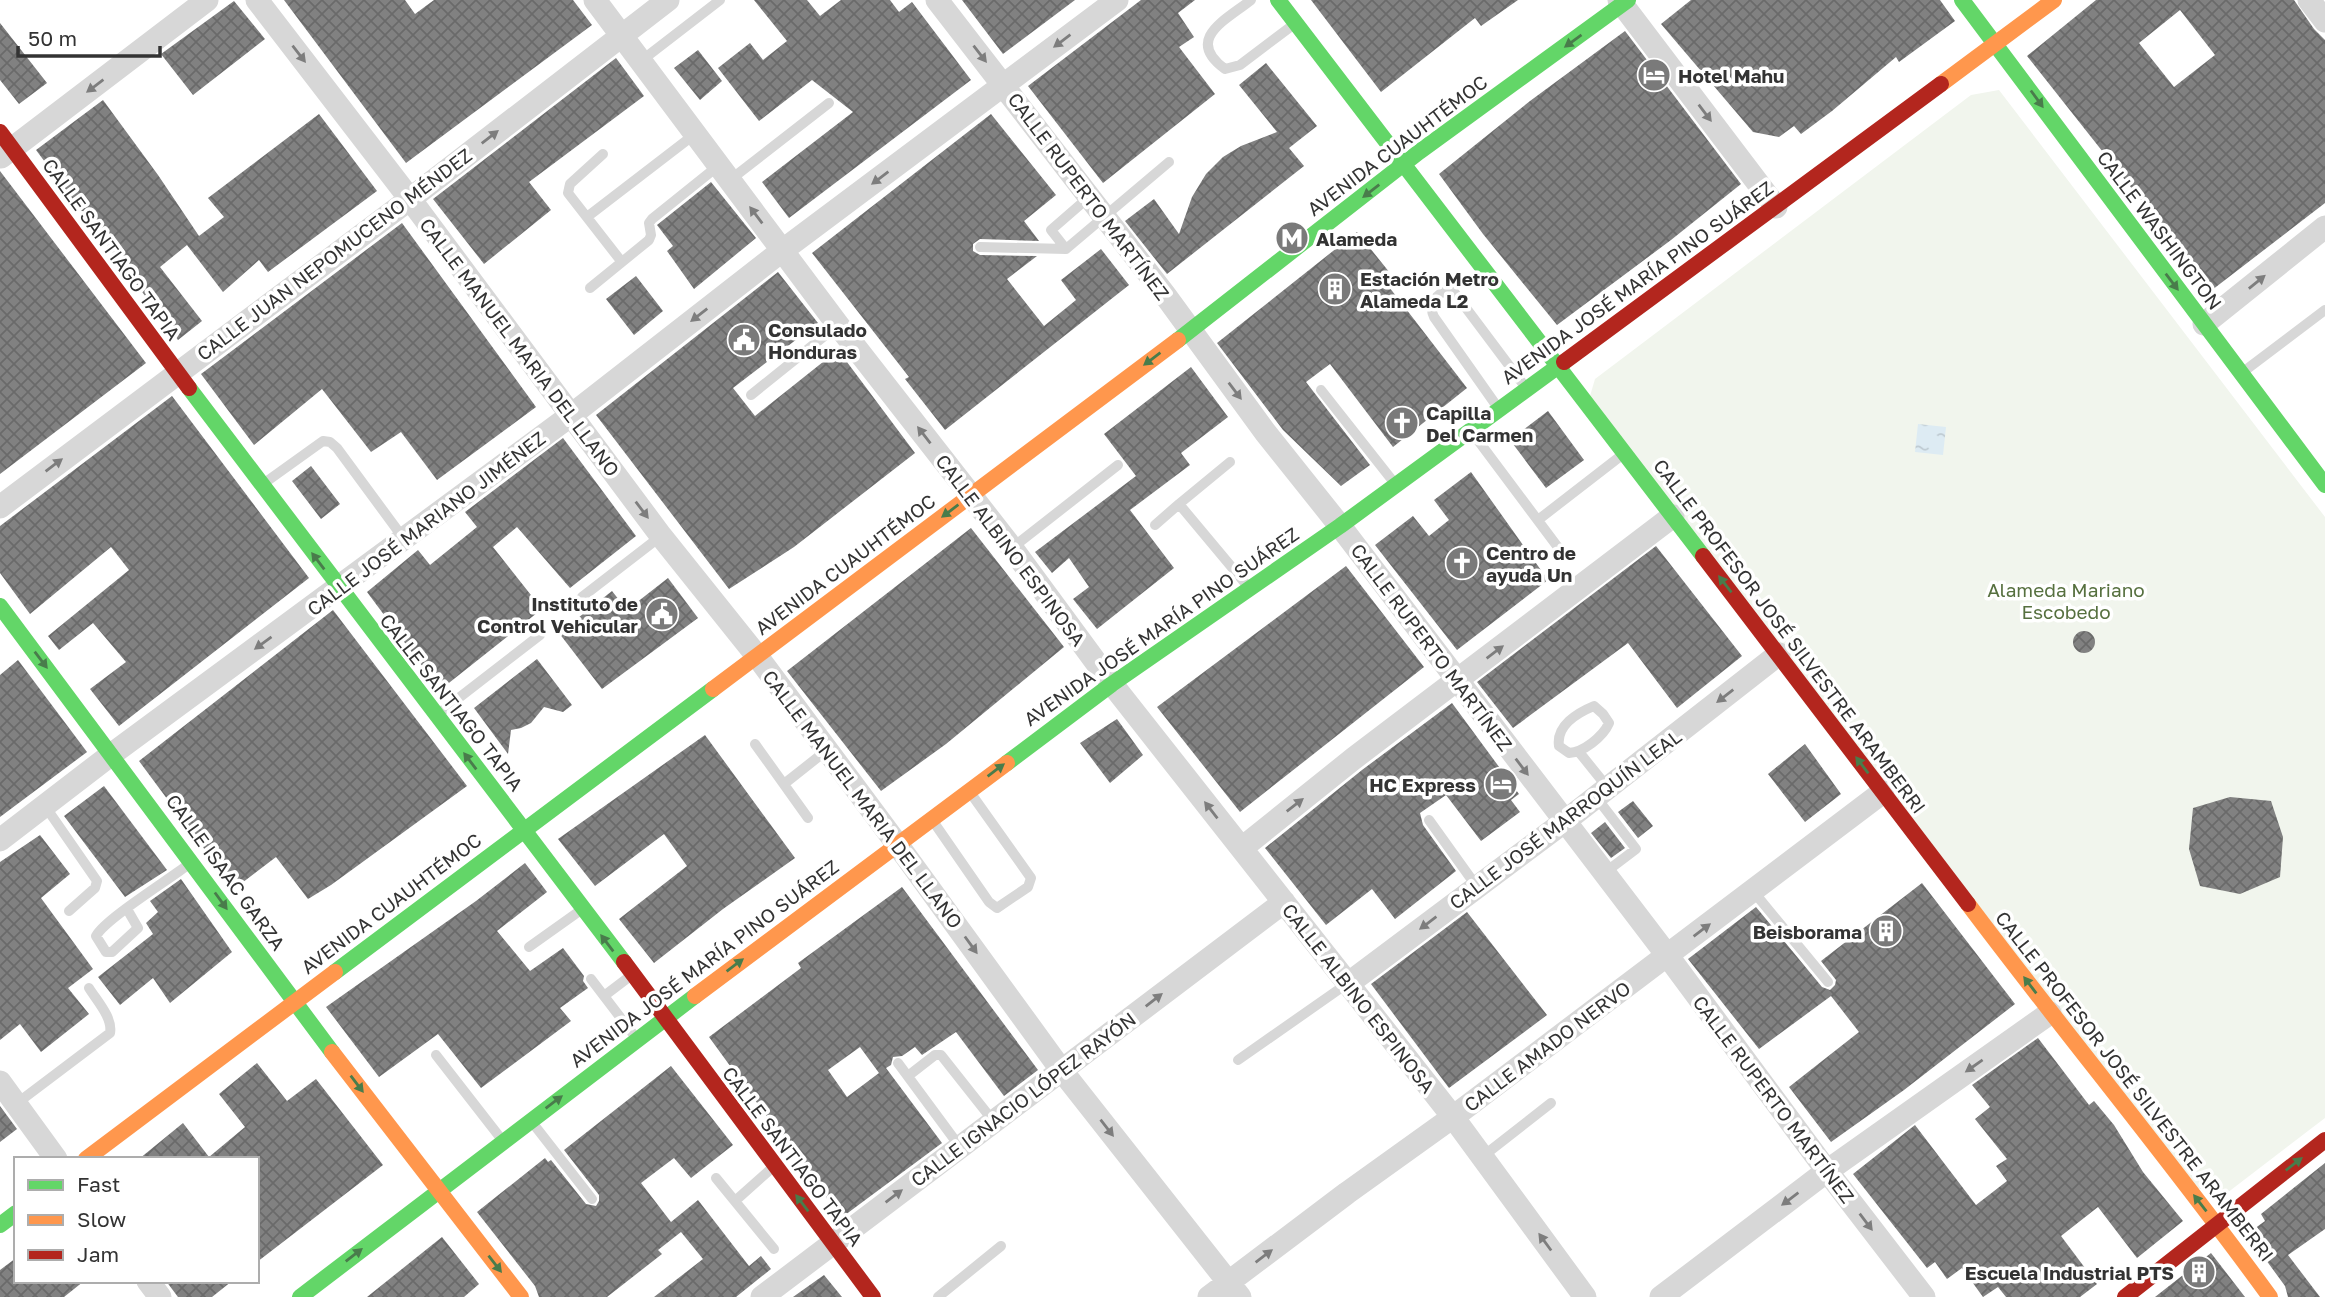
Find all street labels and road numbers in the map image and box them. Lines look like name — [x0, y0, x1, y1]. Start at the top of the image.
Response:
street label: AVENIDA CUAUHTÉMOC — [1302, 70, 1492, 220]
street label: CALLE RUPERTO MARTÍNEZ — [1003, 88, 1175, 304]
street label: CALLE JUAN NEPOMUCENO MÉNDEZ — [192, 143, 476, 365]
street label: CALLE WASHINGTON — [2093, 146, 2227, 314]
street label: CALLE SANTIAGO TAPIA — [38, 154, 186, 345]
street label: AVENIDA JOSÉ MARÍA PINO SUÁREZ — [1497, 176, 1777, 388]
street label: CALLE MANUEL MARIA DEL LLANO — [415, 213, 625, 481]
street label: CALLE JOSÉ MARIANO JIMÉNEZ — [302, 426, 550, 620]
street label: CALLE ALBINO ESPINOSA — [931, 450, 1091, 651]
street label: CALLE PROFESOR JOSÉ SILVESTRE ARAMBERRI — [1649, 454, 1931, 818]
street label: AVENIDA CUAUHTÉMOC — [750, 489, 940, 639]
street label: AVENIDA JOSÉ MARÍA PINO SUÁREZ — [1019, 522, 1303, 730]
street label: CALLE RUPERTO MARTÍNEZ — [1346, 539, 1518, 755]
street label: CALLE SANTIAGO TAPIA — [376, 609, 529, 796]
street label: CALLE MANUEL MARIA DEL LLANO — [758, 665, 968, 933]
street label: CALLE JOSÉ MARROQUÍN LEAL — [1445, 724, 1686, 914]
street label: CALLE ISAAC GARZA — [162, 790, 290, 955]
street label: AVENIDA CUAUHTÉMOC — [296, 828, 486, 978]
street label: AVENIDA JOSÉ MARÍA PINO SUÁREZ — [565, 854, 843, 1072]
street label: CALLE ALBINO ESPINOSA — [1278, 899, 1440, 1098]
street label: CALLE PROFESOR JOSÉ SILVESTRE ARAMBERRI — [1991, 906, 2279, 1266]
street label: CALLE AMADO NERVO — [1459, 976, 1635, 1116]
street label: CALLE RUPERTO MARTÍNEZ — [1688, 991, 1860, 1207]
street label: CALLE IGNACIO LÓPEZ RAYÓN — [906, 1007, 1140, 1191]
street label: CALLE SANTIAGO TAPIA — [718, 1062, 868, 1251]

